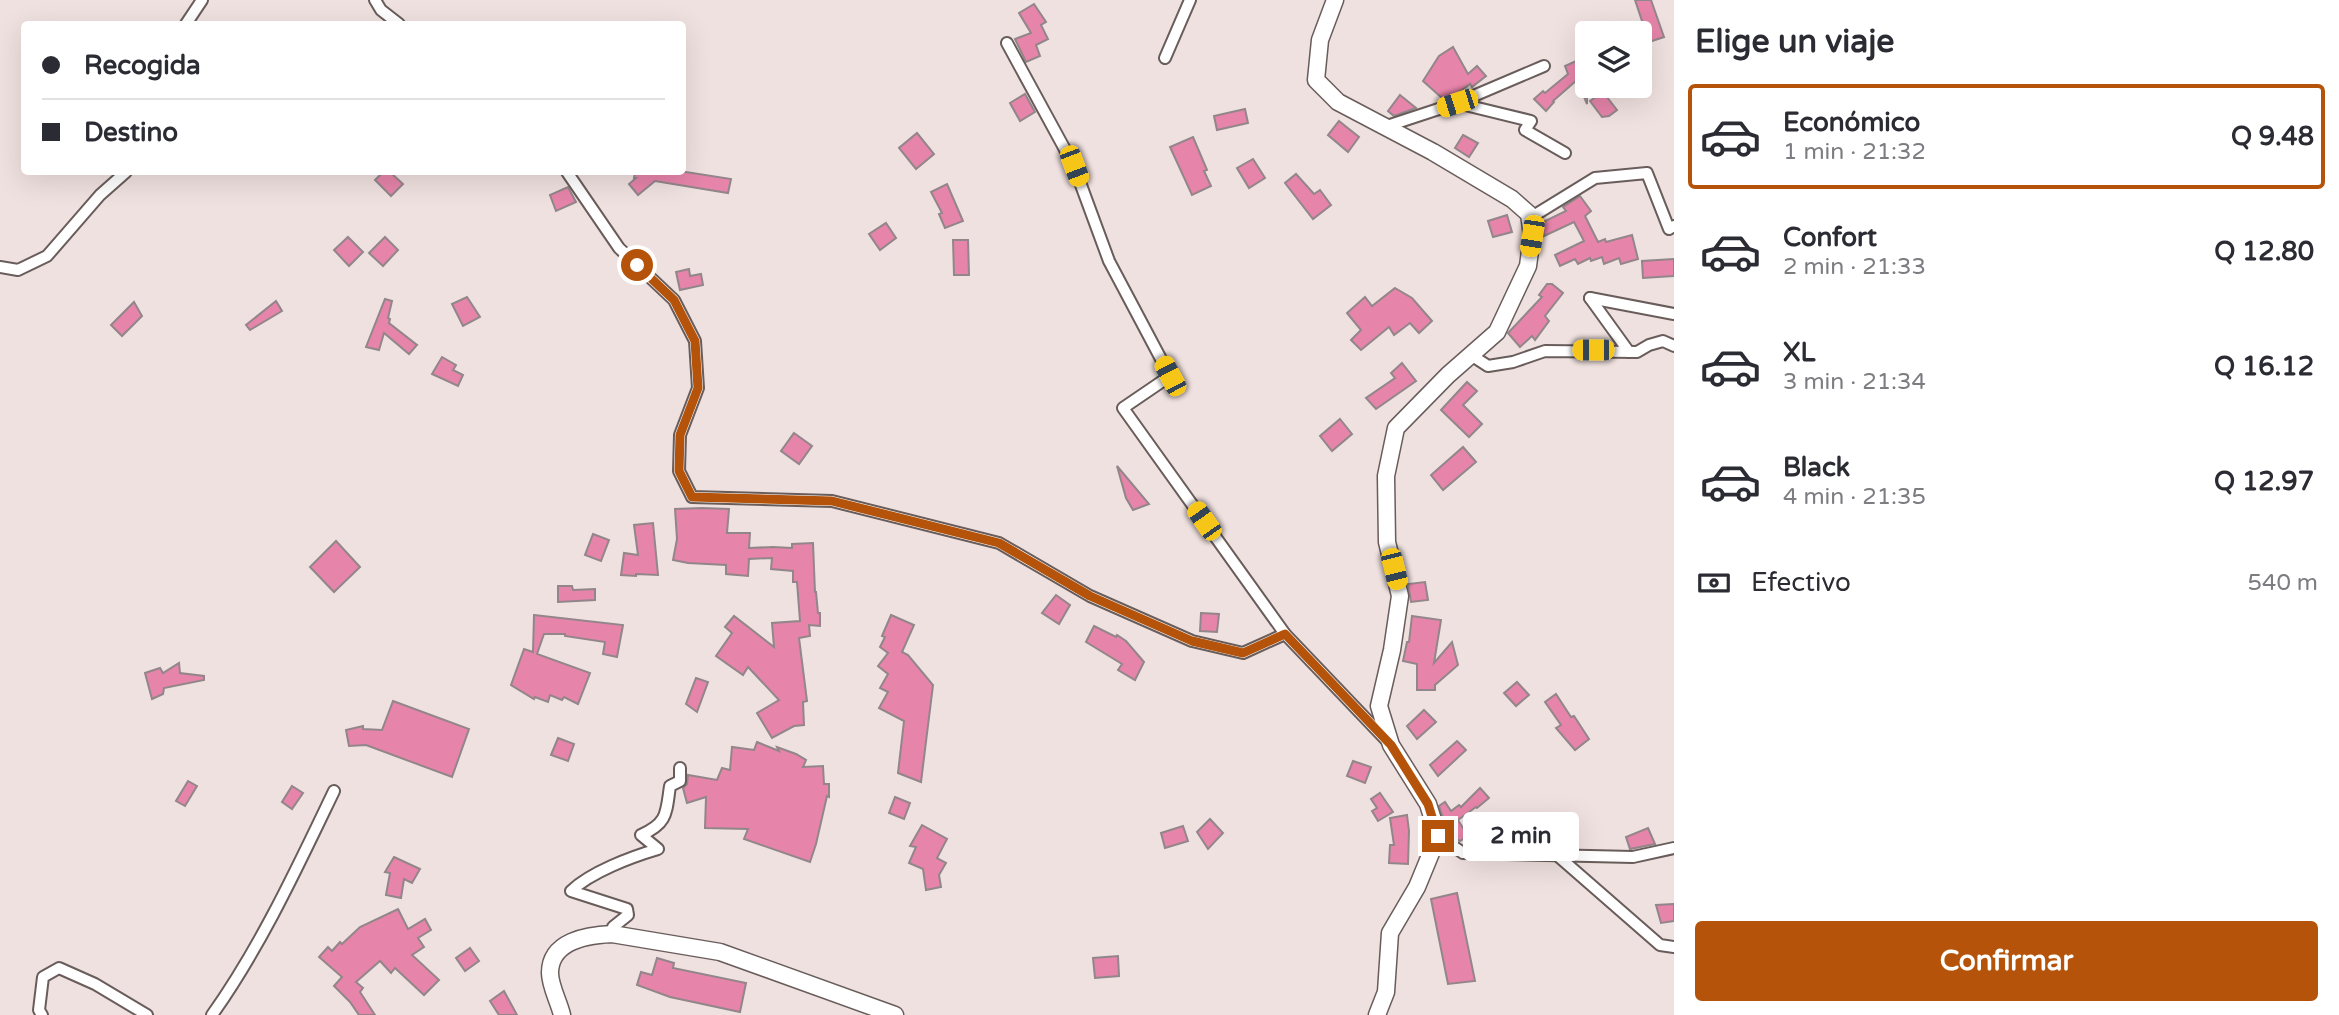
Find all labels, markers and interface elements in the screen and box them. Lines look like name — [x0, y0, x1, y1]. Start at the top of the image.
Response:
map controls — [1575, 21, 1652, 98]
button: layers — [1575, 21, 1652, 98]
text: Elige un viaje — [1695, 23, 1894, 61]
text: Recogida — [84, 50, 201, 81]
car — [1434, 87, 1481, 119]
icon: car — [1699, 105, 1762, 168]
text: Económico — [1783, 107, 1920, 138]
text: Destino — [84, 117, 178, 148]
text: Q 9.48 — [2231, 121, 2314, 152]
text: 1 min · 21:32 — [1783, 138, 1926, 166]
car — [1057, 143, 1092, 189]
car — [1519, 214, 1546, 258]
icon: car — [1699, 220, 1762, 283]
text: Confort — [1783, 222, 1877, 253]
text: Q 12.80 — [2214, 236, 2314, 267]
route start — [621, 249, 653, 281]
text: 2 min · 21:33 — [1783, 253, 1926, 281]
icon: car — [1699, 335, 1762, 398]
text: XL — [1783, 337, 1815, 368]
car — [1573, 340, 1615, 361]
text: Q 16.12 — [2214, 351, 2314, 382]
car — [1151, 353, 1190, 399]
text: 3 min · 21:34 — [1783, 368, 1926, 396]
icon: car — [1699, 450, 1762, 513]
text: Black — [1783, 452, 1850, 483]
text: Q 12.97 — [2214, 466, 2314, 497]
text: 4 min · 21:35 — [1783, 483, 1926, 511]
car — [1184, 498, 1225, 544]
car — [1379, 546, 1410, 592]
icon: cash — [1695, 564, 1733, 602]
text: Efectivo — [1751, 567, 1851, 598]
text: 540 m — [2248, 569, 2318, 597]
callout: 2 min — [1462, 812, 1578, 860]
route end — [1422, 820, 1454, 852]
text: 2 min — [1490, 822, 1552, 850]
button: Confirmar — [1695, 921, 2318, 1001]

